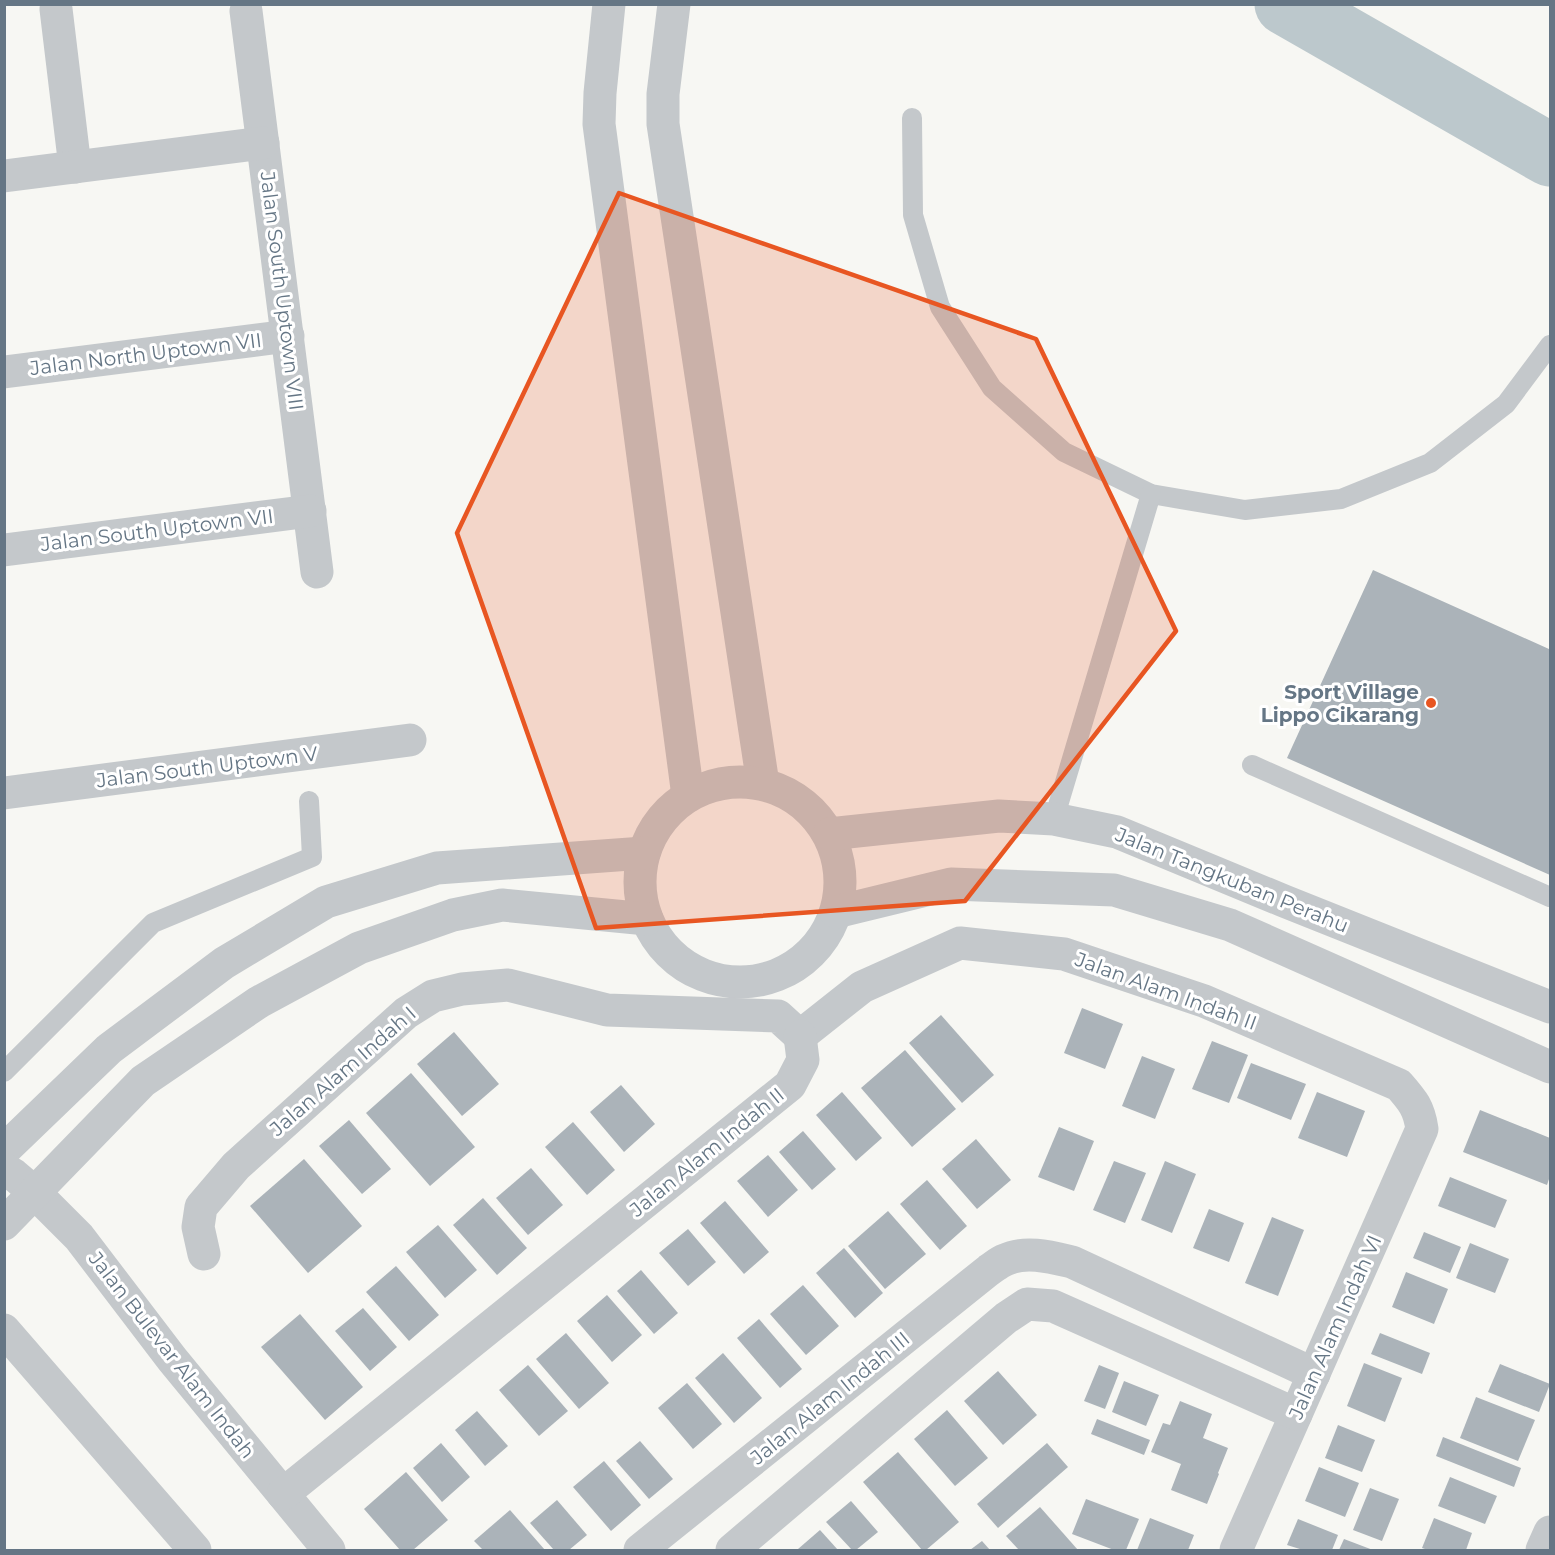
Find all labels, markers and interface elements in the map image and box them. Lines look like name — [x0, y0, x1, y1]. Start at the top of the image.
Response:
street label: Jalan South Uptown VIII — [255, 169, 309, 412]
street label: Jalan North Uptown VII — [28, 328, 263, 380]
street label: Jalan South Uptown VII — [38, 504, 275, 556]
place label: Sport Village Lippo Cikarang — [1261, 680, 1419, 727]
marker: Sport Village Lippo Cikarang — [1424, 696, 1438, 710]
street label: Jalan South Uptown V — [94, 742, 319, 793]
street label: Jalan Tangkuban Perahu — [1111, 822, 1352, 938]
street label: Jalan Alam Indah II — [1071, 947, 1260, 1035]
street label: Jalan Alam Indah I — [264, 1001, 421, 1142]
street label: Jalan Alam Indah II — [624, 1082, 789, 1222]
street label: Jalan Alam Indah VI — [1283, 1231, 1386, 1424]
street label: Jalan Bulevar Alam Indah — [83, 1246, 260, 1463]
street label: Jalan Alam Indah III — [745, 1327, 914, 1470]

